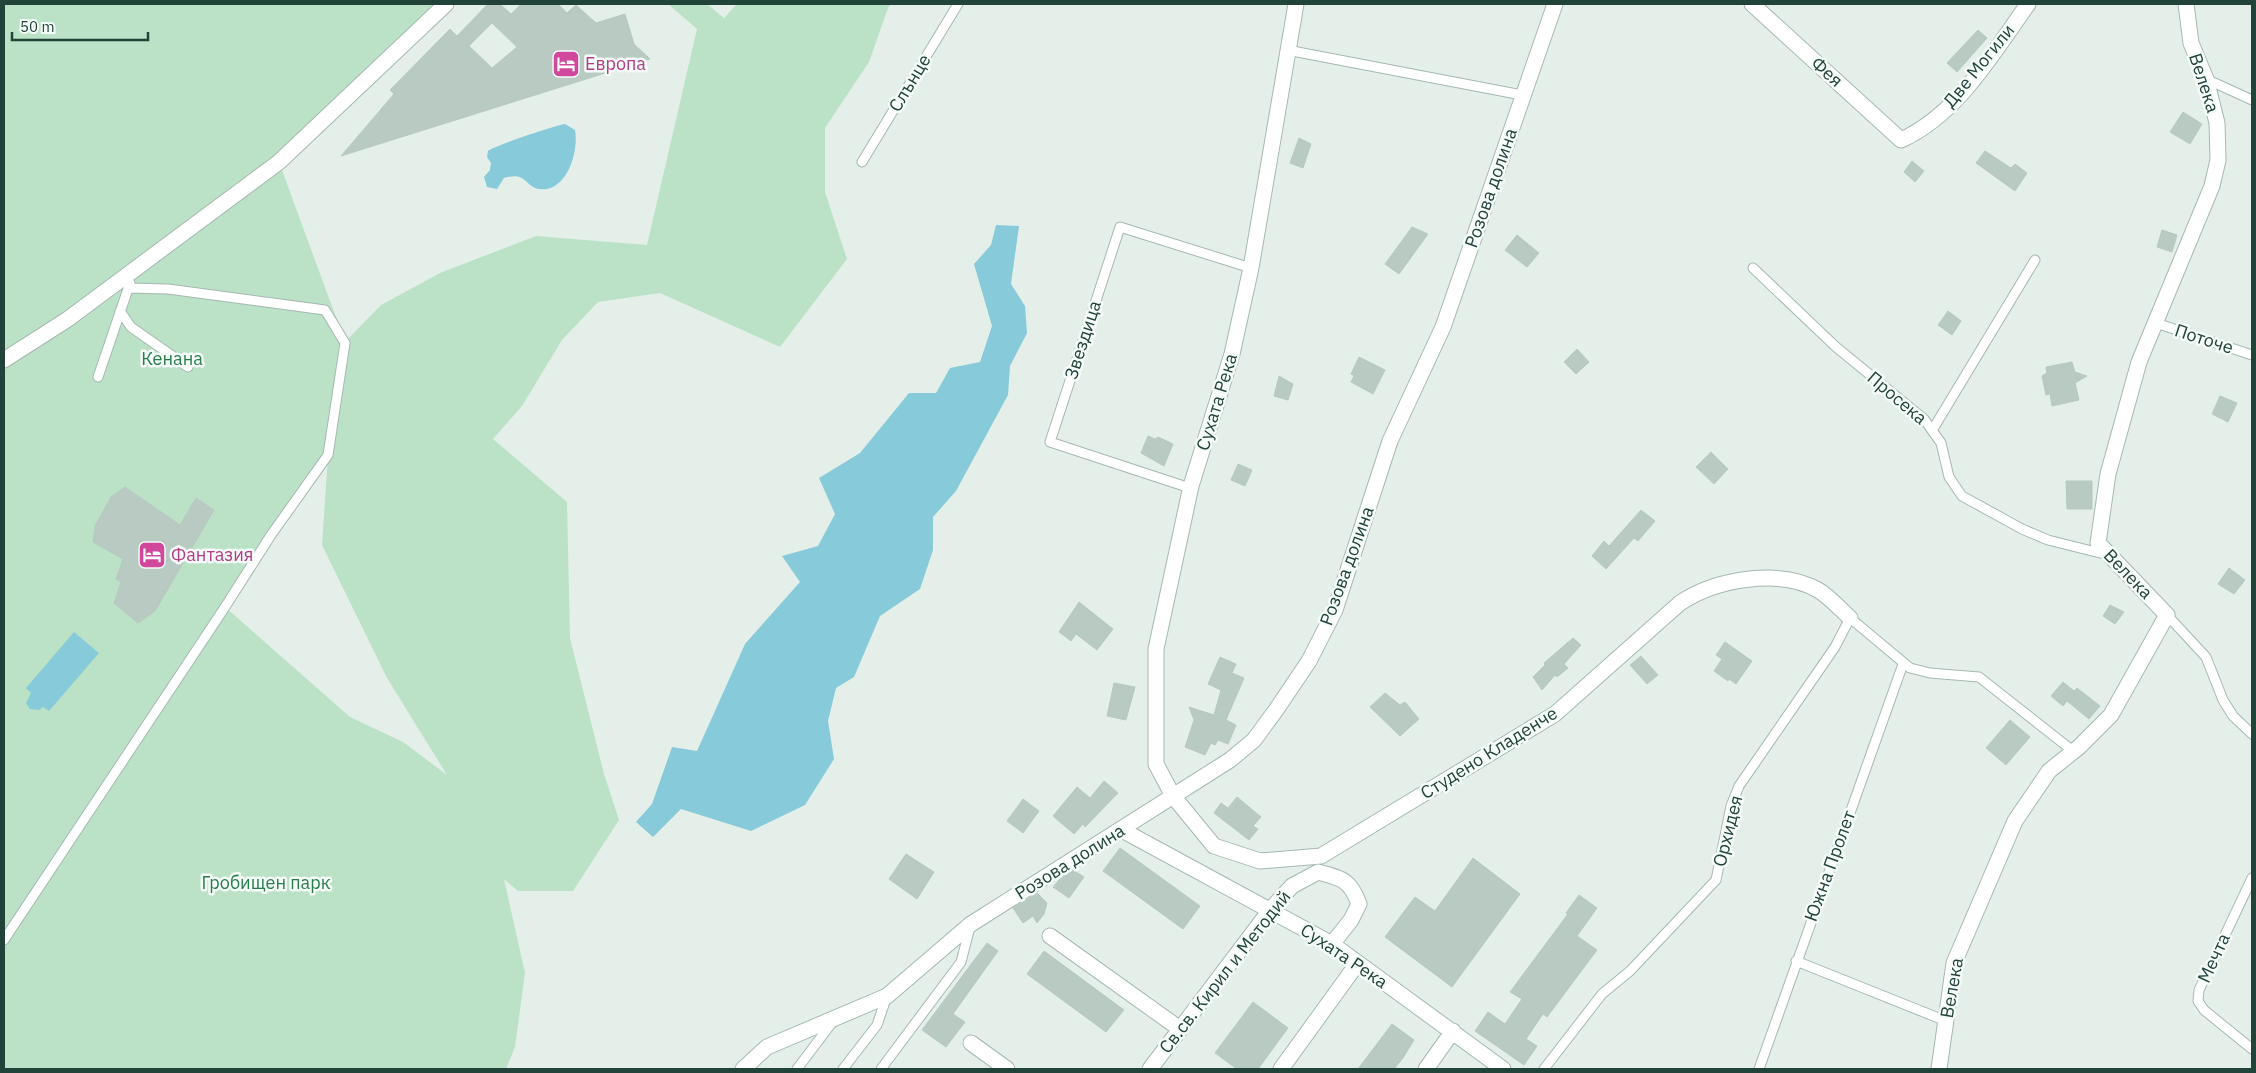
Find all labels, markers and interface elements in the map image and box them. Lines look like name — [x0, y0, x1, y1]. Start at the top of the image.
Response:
scale bar — [12, 10, 149, 42]
text: 50 m — [20, 17, 55, 36]
street label: Две Могили — [1938, 19, 2019, 112]
hotel icon: Европа — [551, 49, 581, 79]
street label: Слънце — [883, 50, 936, 116]
street label: Велека — [2184, 50, 2225, 116]
street label: Фея — [1807, 51, 1848, 92]
place label: Европа — [585, 52, 646, 75]
street label: Розова долина — [1459, 125, 1522, 251]
street label: Звездица — [1059, 297, 1106, 382]
street label: Поточе — [2172, 318, 2236, 359]
park label: Кенана — [141, 347, 203, 370]
street label: Сухата Река — [1191, 350, 1242, 453]
street label: Просека — [1863, 366, 1932, 430]
street label: Розова долина — [1314, 503, 1379, 629]
hotel icon: Фантазия — [137, 540, 167, 570]
place label: Фантазия — [171, 543, 254, 566]
street label: Велека — [2099, 544, 2158, 604]
street label: Студено Кладенче — [1416, 701, 1562, 804]
street label: Орхидея — [1708, 793, 1747, 869]
street label: Южна Пролет — [1799, 807, 1860, 925]
street label: Розова долина — [1011, 818, 1129, 904]
park label: Гробищен парк — [201, 871, 331, 894]
street label: Св.св. Кирил и Методий — [1154, 886, 1295, 1058]
street label: Сухата Река — [1296, 918, 1393, 993]
street label: Мечта — [2192, 929, 2235, 986]
street label: Велека — [1935, 955, 1968, 1020]

